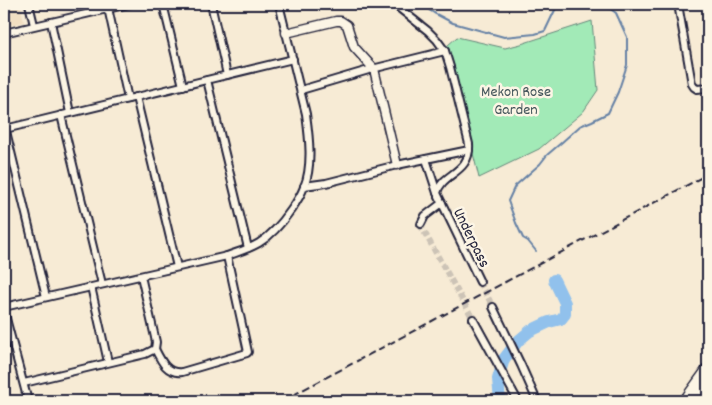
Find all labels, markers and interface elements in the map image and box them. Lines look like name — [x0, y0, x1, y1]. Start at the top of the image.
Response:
park label: Mekon Rose Garden — [481, 81, 551, 122]
street label: Underpass — [446, 204, 495, 272]

